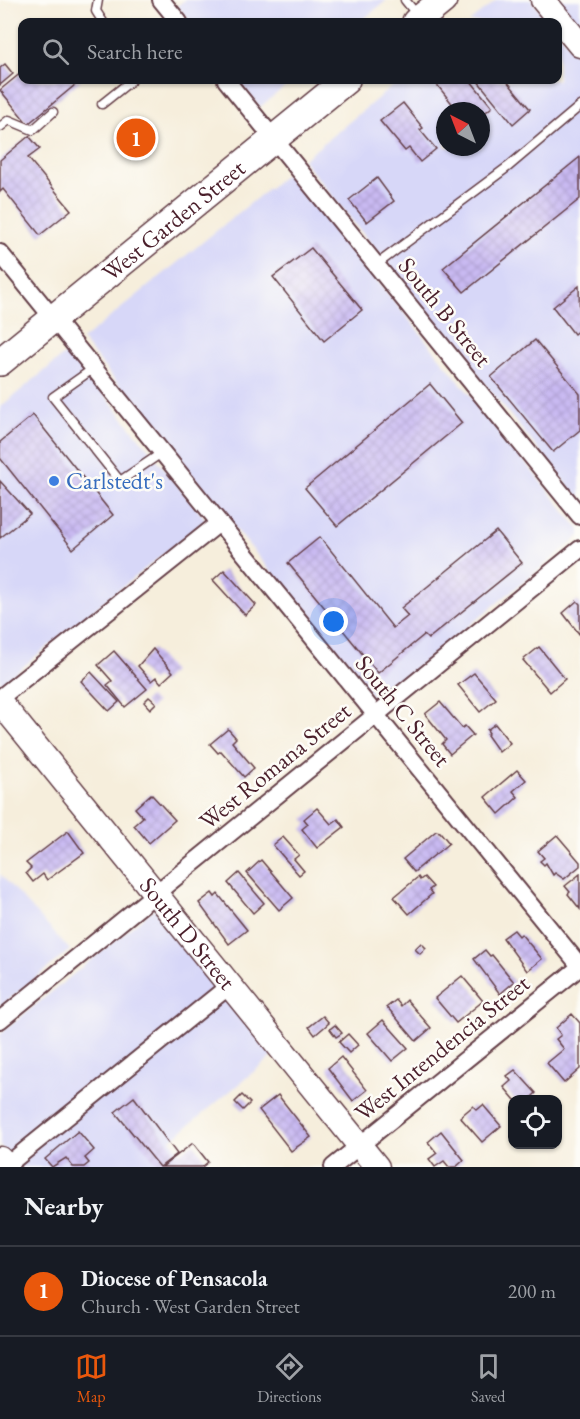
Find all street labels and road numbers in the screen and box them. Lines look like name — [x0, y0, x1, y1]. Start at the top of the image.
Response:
street label: West Garden Street — [95, 152, 252, 288]
street label: South B Street — [392, 251, 499, 373]
street label: South C Street — [349, 648, 458, 773]
street label: West Romana Street — [193, 695, 357, 836]
street label: South D Street — [133, 871, 243, 996]
street label: West Intendencia Street — [348, 967, 536, 1128]

